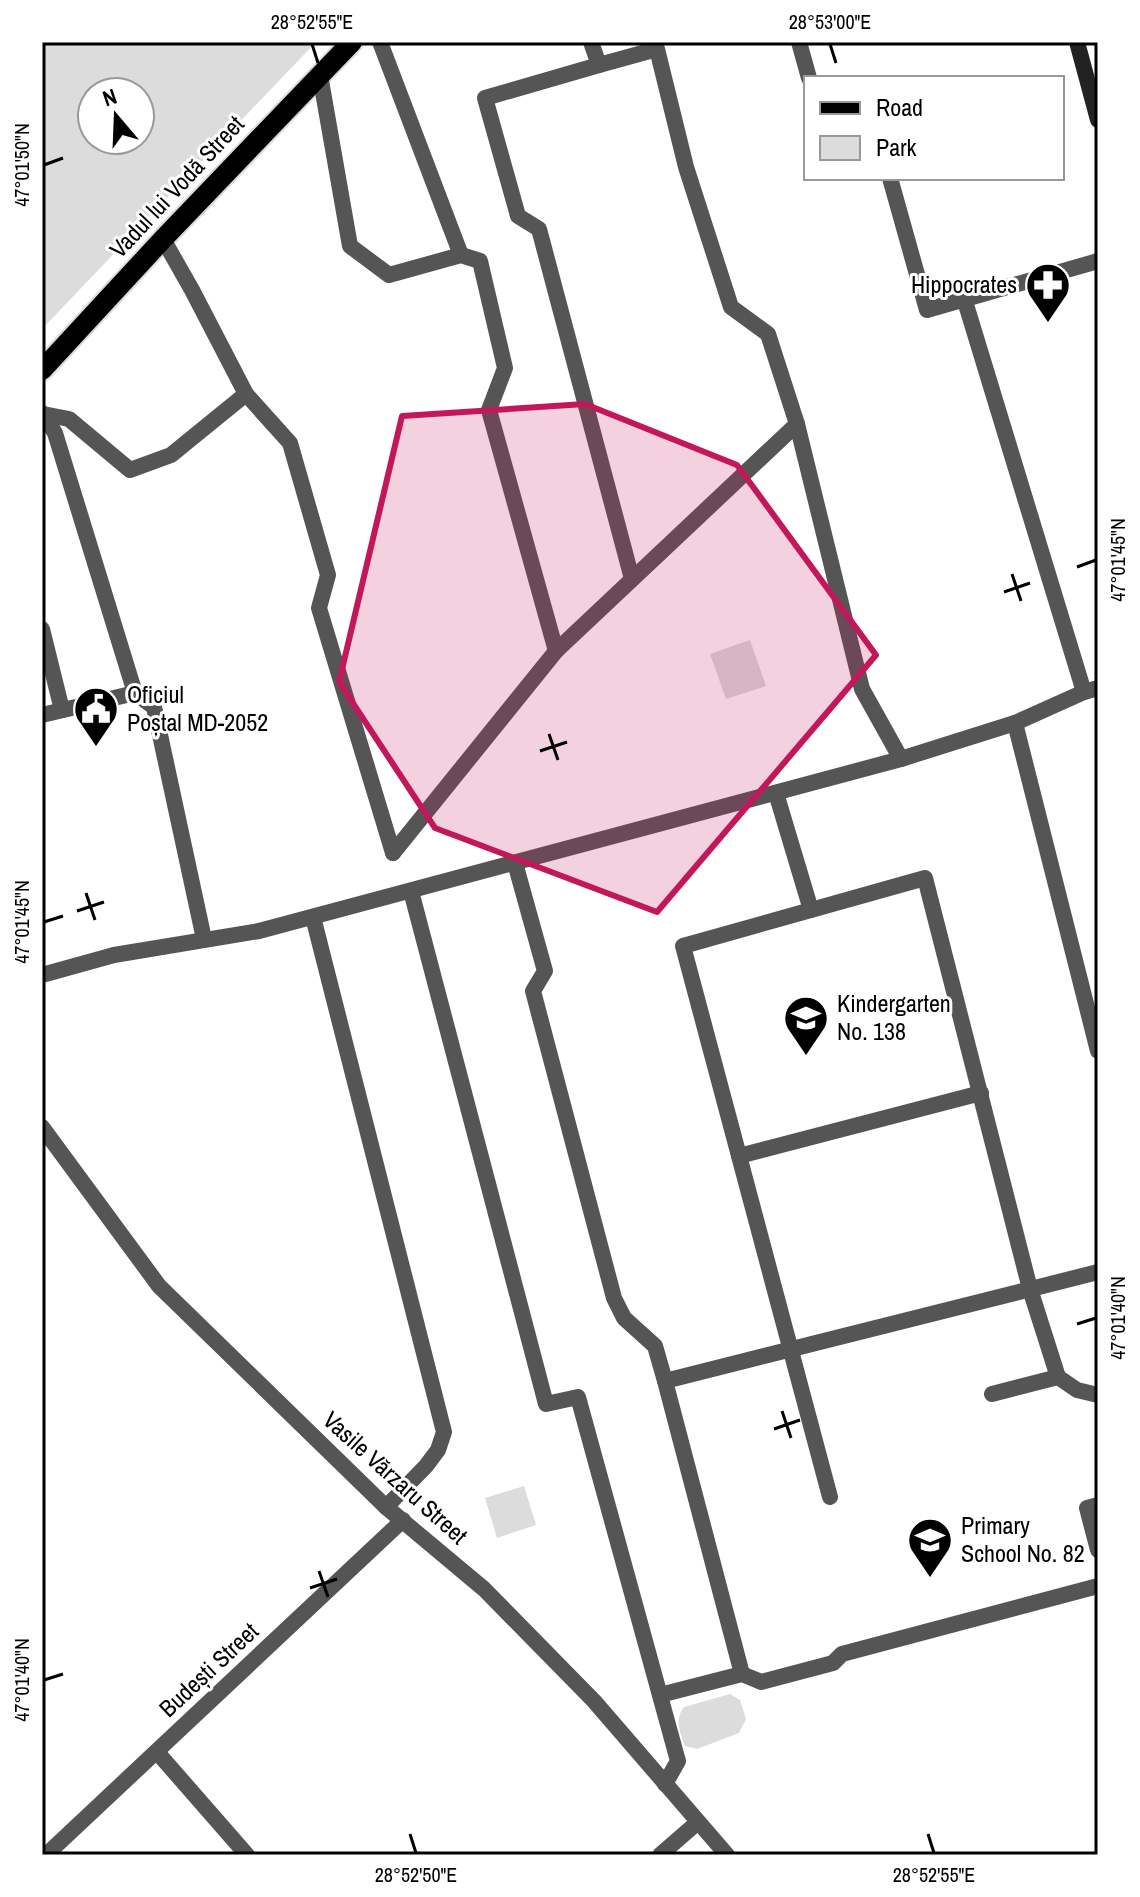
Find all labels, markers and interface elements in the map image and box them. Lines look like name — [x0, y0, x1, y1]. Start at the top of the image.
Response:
text: 28°52'55"E — [271, 8, 353, 35]
text: 28°53'00"E — [789, 8, 871, 35]
north arrow — [76, 76, 156, 156]
legend — [804, 76, 1064, 180]
text: N — [98, 81, 121, 113]
text: Road — [876, 91, 923, 123]
street label: Vadul lui Vodă Street — [102, 108, 251, 264]
text: 47°01'50"N — [8, 123, 35, 207]
text: Park — [876, 131, 917, 163]
pharmacy icon: Hippocrates — [1024, 261, 1072, 324]
place label: Hippocrates — [911, 268, 1017, 300]
text: 47°01'45"N — [1104, 518, 1131, 602]
place label: Oficiul Poștal MD-2052 — [127, 678, 268, 738]
public building icon: Oficiul Poștal MD-2052 — [72, 685, 120, 748]
text: 47°01'45"N — [8, 880, 35, 964]
place label: Kindergarten No. 138 — [837, 987, 951, 1047]
school or university icon: Kindergarten No. 138 — [782, 994, 830, 1057]
text: 47°01'40"N — [1104, 1276, 1131, 1360]
street label: Vasile Vărzaru Street — [317, 1404, 475, 1551]
place label: Primary School No. 82 — [961, 1509, 1085, 1569]
school or university icon: Primary School No. 82 — [906, 1516, 954, 1579]
street label: Budești Street — [152, 1615, 265, 1724]
text: 47°01'40"N — [8, 1638, 35, 1722]
text: 28°52'50"E — [375, 1861, 457, 1888]
text: 28°52'55"E — [893, 1861, 975, 1888]

